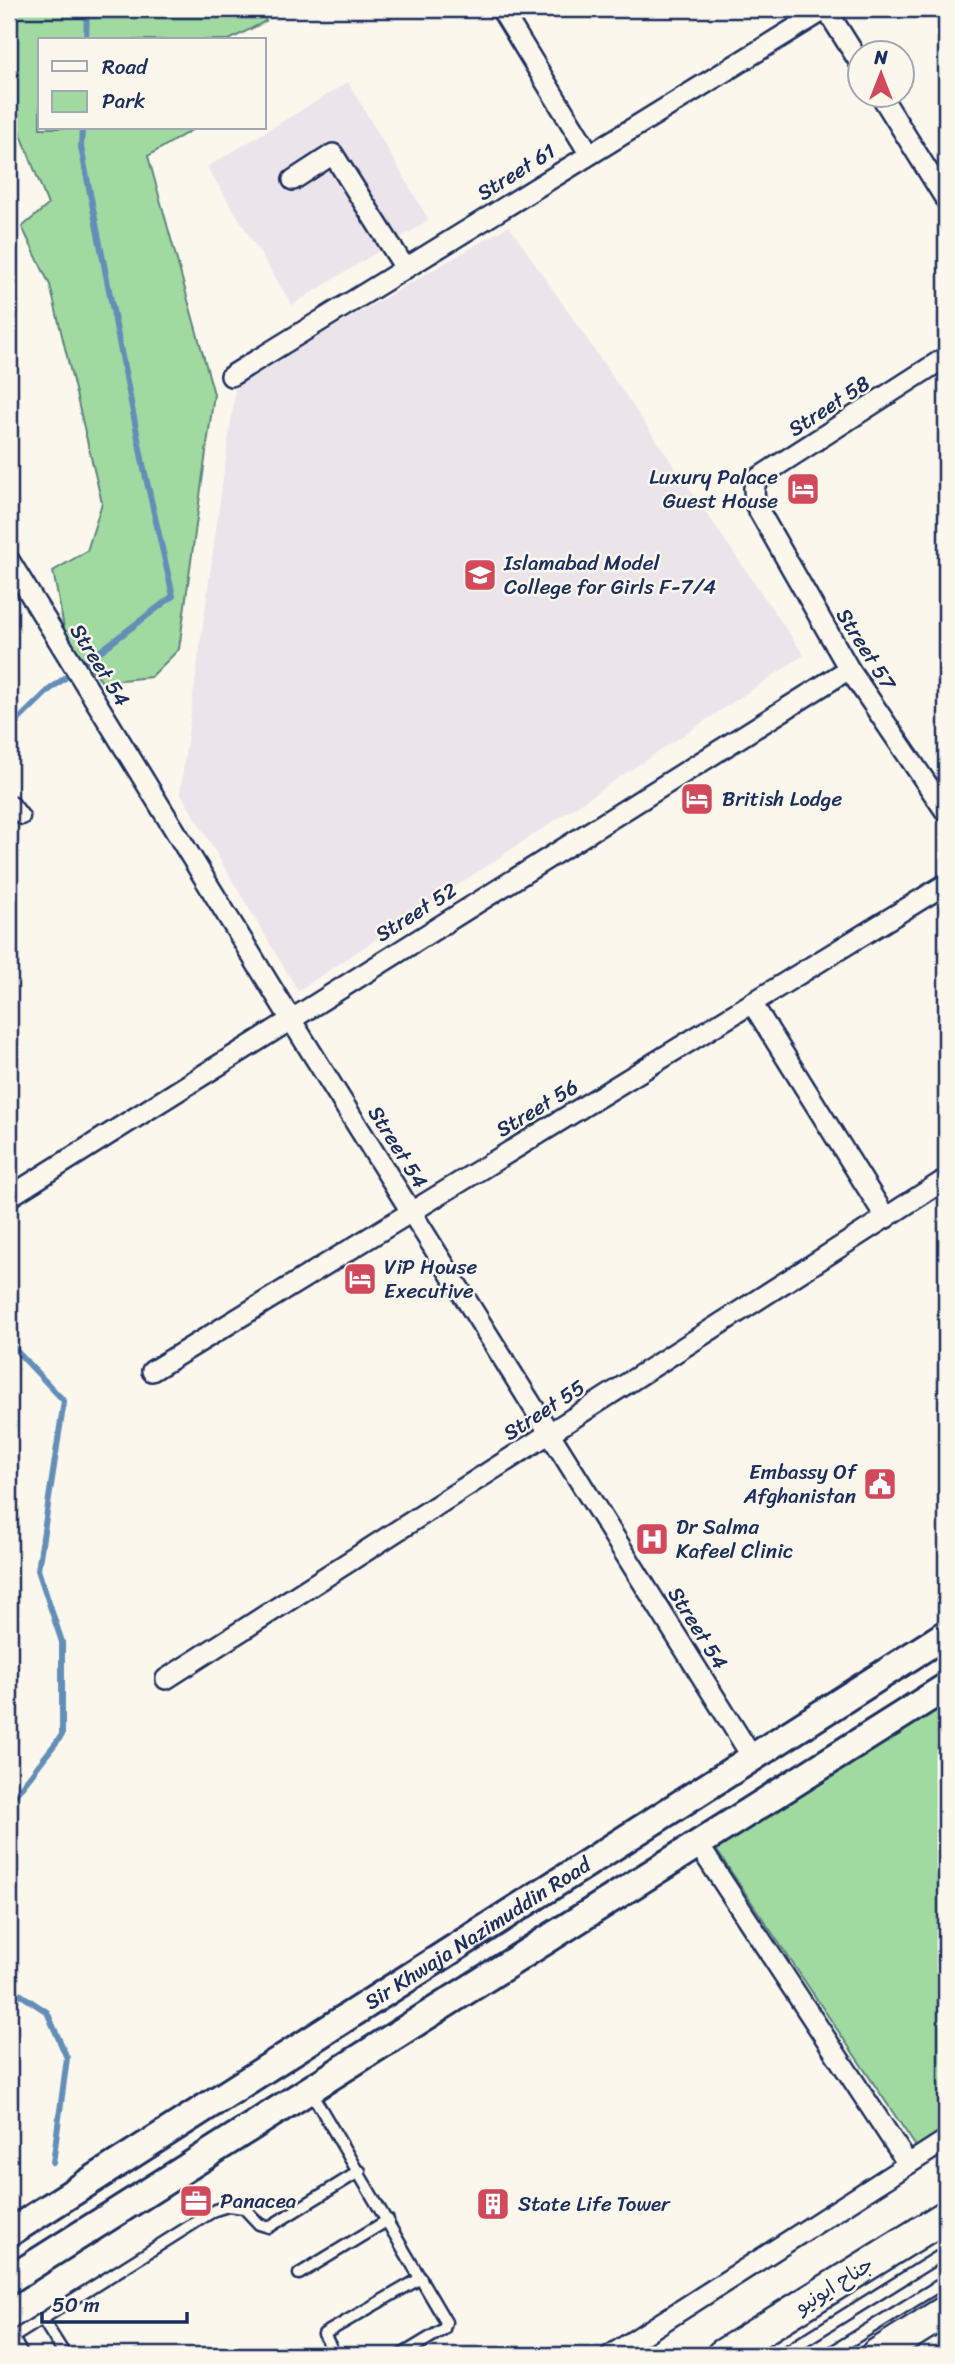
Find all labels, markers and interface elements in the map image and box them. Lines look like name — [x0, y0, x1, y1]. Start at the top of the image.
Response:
legend — [38, 38, 266, 130]
north arrow — [846, 38, 916, 108]
text: N — [873, 41, 888, 74]
text: Road — [102, 48, 149, 86]
text: Park — [102, 82, 145, 120]
street label: Street 61 — [469, 133, 563, 211]
street label: Street 58 — [780, 365, 878, 447]
place label: Luxury Palace Guest House — [649, 458, 778, 520]
hotel icon: Luxury Palace Guest House — [784, 470, 822, 508]
place label: Islamabad Model College for Girls F-7/4 — [503, 544, 716, 606]
school or university icon: Islamabad Model College for Girls F-7/4 — [461, 556, 499, 594]
street label: Street 57 — [826, 600, 907, 699]
street label: Street 54 — [59, 616, 141, 714]
hotel icon: British Lodge — [678, 780, 716, 818]
place label: British Lodge — [722, 780, 842, 818]
street label: Street 52 — [367, 872, 465, 952]
street label: Street 56 — [488, 1068, 586, 1148]
street label: Street 54 — [357, 1098, 439, 1196]
place label: ViP House Executive — [384, 1248, 478, 1310]
hotel icon: ViP House Executive — [341, 1260, 379, 1298]
street label: Street 55 — [495, 1369, 593, 1451]
place label: Embassy Of Afghanistan — [743, 1453, 858, 1515]
public building icon: Embassy Of Afghanistan — [861, 1465, 899, 1503]
place label: Dr Salma Kafeel Clinic — [676, 1508, 793, 1570]
hospital icon: Dr Salma Kafeel Clinic — [633, 1520, 671, 1558]
street label: Street 54 — [657, 1579, 739, 1677]
street label: Sir Khwaja Nazimuddin Road — [356, 1846, 600, 2020]
office icon: Panacea — [177, 2182, 215, 2220]
place label: Panacea — [220, 2182, 297, 2220]
building icon: State Life Tower — [474, 2185, 512, 2223]
place label: State Life Tower — [518, 2185, 671, 2223]
street label: جناح ایونیو — [786, 2246, 881, 2325]
scale bar — [42, 2280, 187, 2324]
text: 50 m — [52, 2286, 100, 2324]

